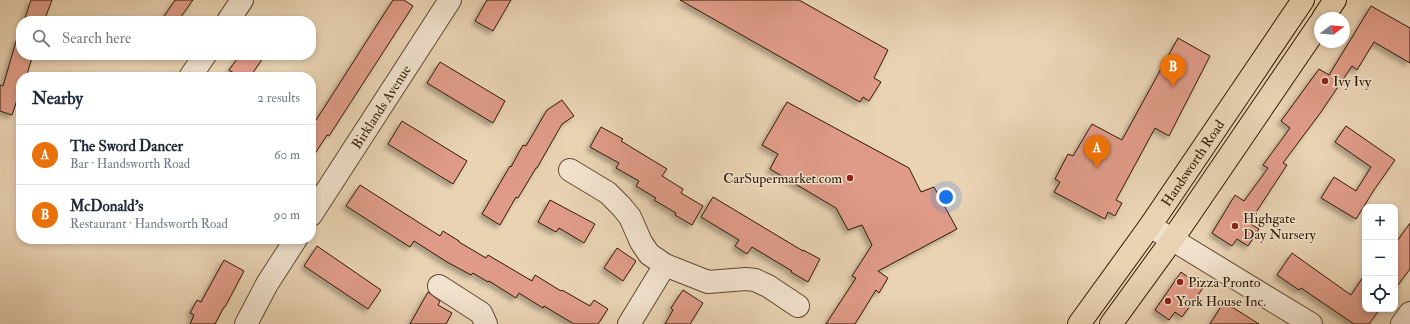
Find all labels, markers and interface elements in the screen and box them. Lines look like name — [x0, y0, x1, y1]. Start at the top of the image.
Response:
north arrow — [1314, 12, 1350, 48]
search box — [16, 16, 316, 60]
icon: search — [30, 27, 52, 49]
text: Search here — [62, 29, 131, 48]
pin: B — [1160, 54, 1186, 87]
street label: Birklands Avenue — [348, 61, 414, 152]
place label: Ivy Ivy — [1333, 73, 1372, 91]
marker: Ivy Ivy — [1320, 76, 1330, 86]
text: Nearby — [32, 88, 83, 109]
text: 2 results — [257, 90, 300, 106]
street label: Handsworth Road — [1157, 116, 1228, 210]
pin: A — [1084, 135, 1110, 168]
text: The Sword Dancer — [70, 137, 183, 156]
text: A — [41, 147, 49, 163]
text: 60 m — [274, 147, 300, 163]
text: Bar · Handsworth Road — [70, 156, 190, 172]
place label: CarSupermarket.com — [723, 170, 842, 188]
marker: CarSupermarket.com — [845, 173, 855, 183]
your location — [936, 187, 956, 207]
text: McDonald's — [70, 197, 143, 216]
map controls — [1362, 204, 1398, 312]
button: + — [1362, 204, 1398, 240]
text: B — [41, 207, 49, 223]
text: 90 m — [274, 207, 300, 223]
place label: Highgate Day Nursery — [1243, 210, 1317, 244]
text: Restaurant · Handsworth Road — [70, 216, 228, 232]
marker: Highgate Day Nursery — [1230, 221, 1240, 231]
button: − — [1362, 240, 1398, 276]
place label: Pizza Pronto — [1188, 274, 1261, 291]
button: locate — [1362, 276, 1398, 312]
marker: Pizza Pronto — [1175, 277, 1185, 287]
place label: York House Inc. — [1176, 293, 1266, 310]
marker: York House Inc. — [1163, 296, 1173, 306]

